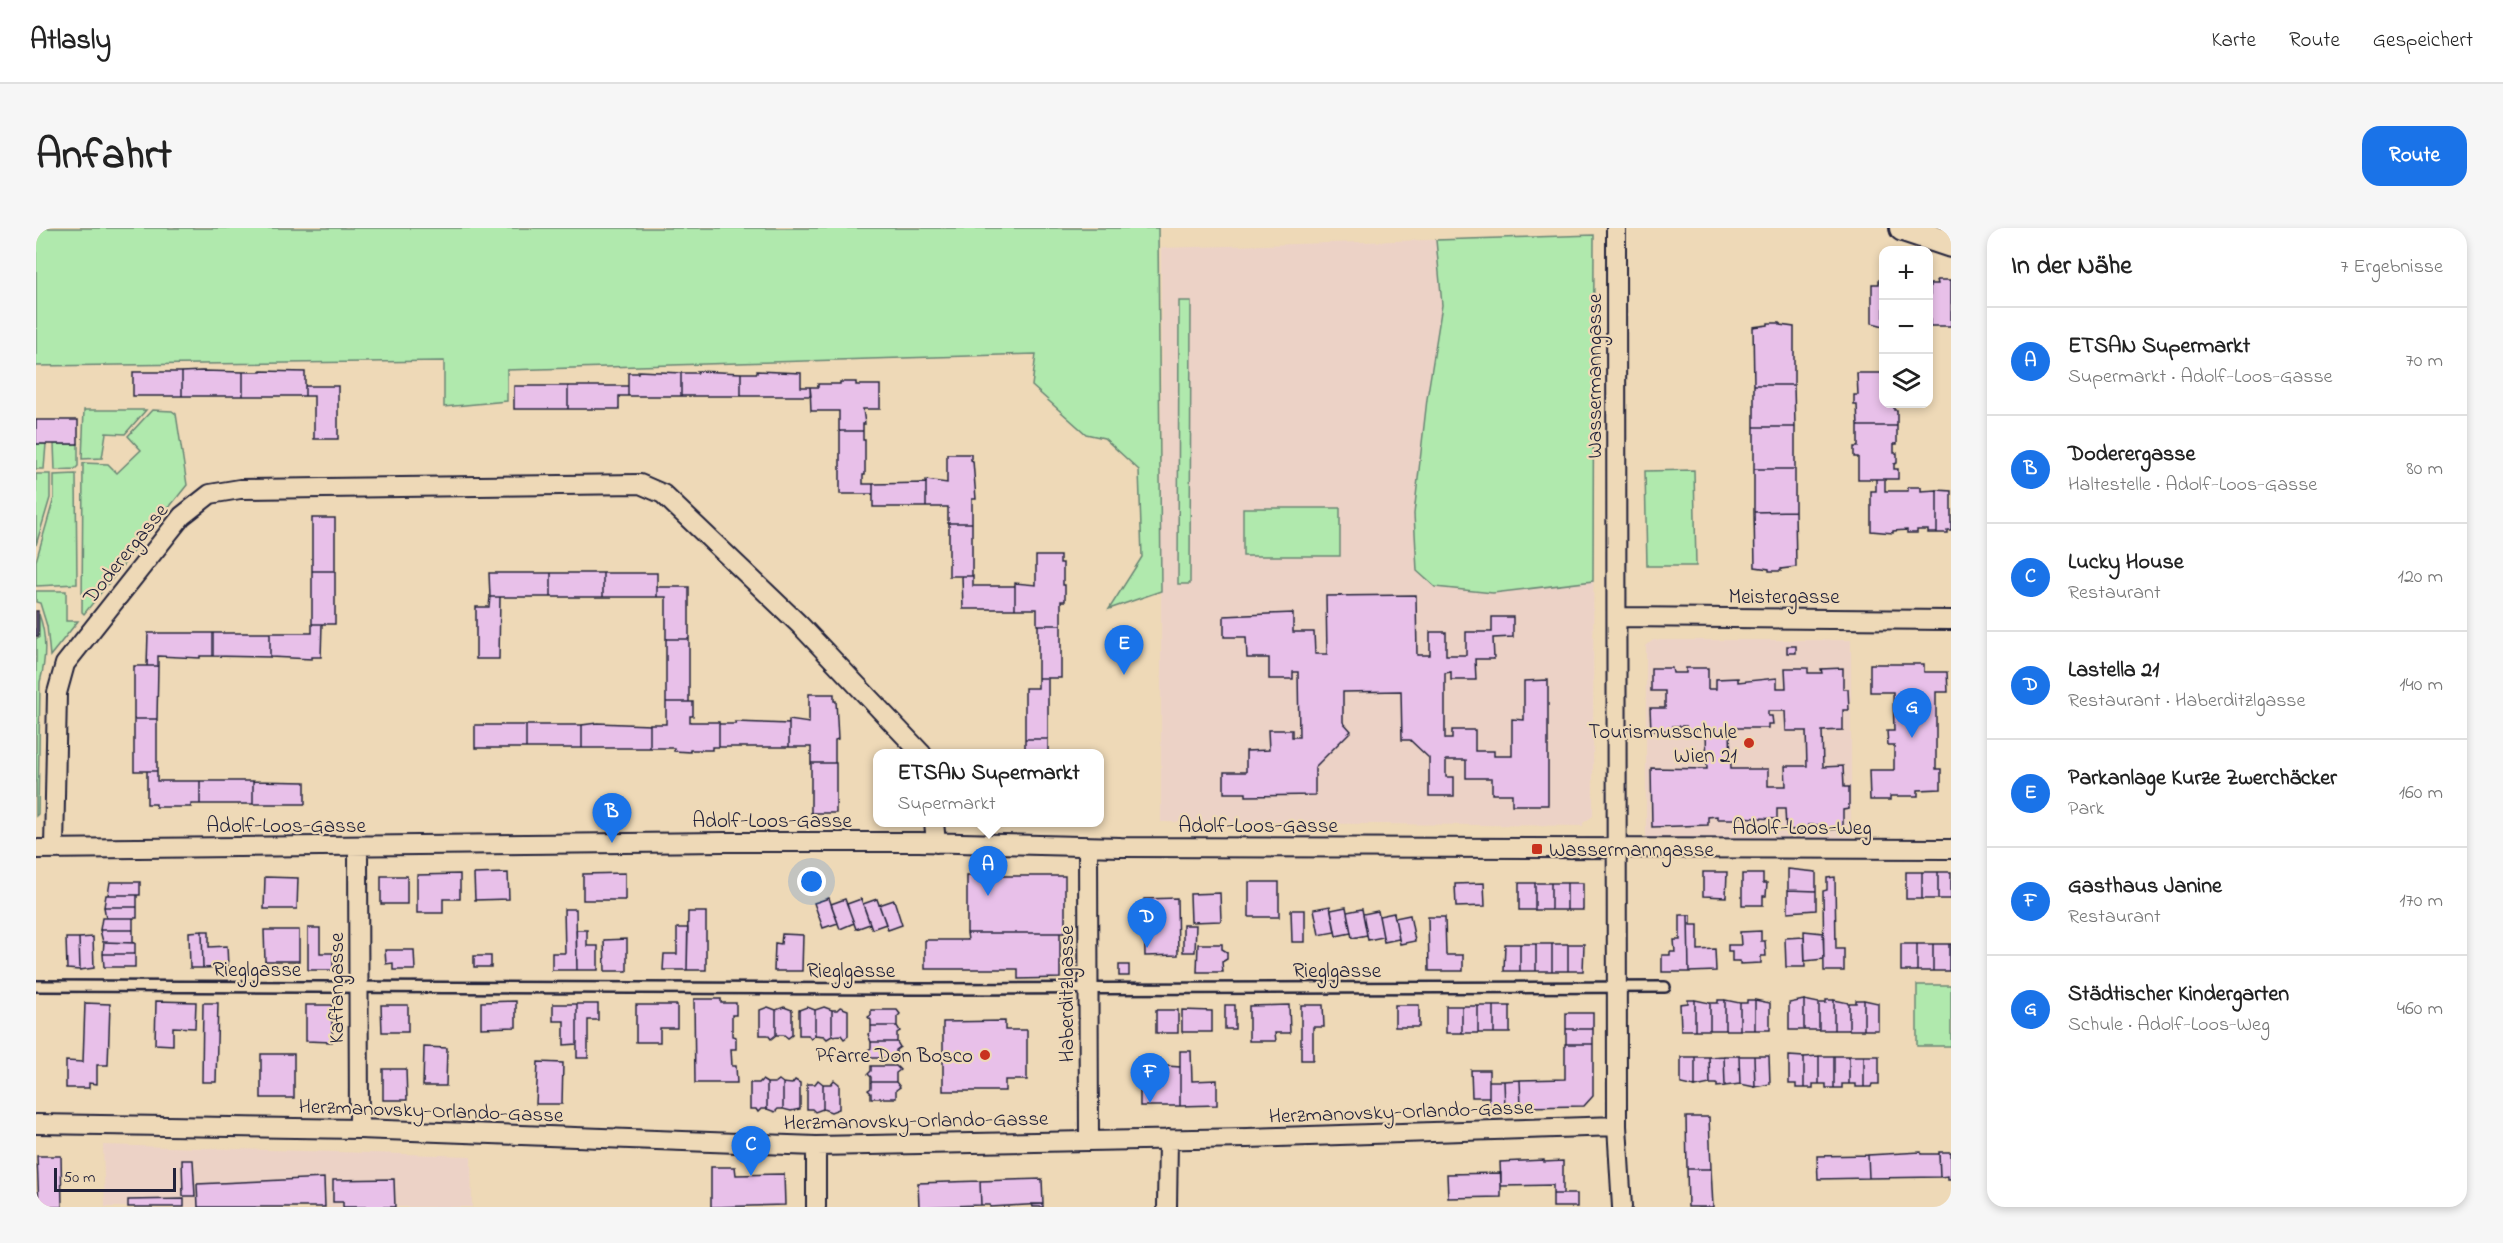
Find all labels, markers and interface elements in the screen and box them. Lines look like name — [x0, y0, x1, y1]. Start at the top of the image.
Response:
text: Atlasly — [30, 21, 111, 62]
text: Karte — [2211, 26, 2256, 56]
text: Route — [2289, 26, 2340, 56]
text: Gespeichert — [2373, 26, 2473, 56]
text: Anfahrt — [36, 126, 172, 187]
button: Route — [2362, 126, 2467, 186]
map controls — [1879, 246, 1933, 408]
button: + — [1879, 246, 1933, 300]
text: In der Nähe — [2011, 248, 2132, 286]
text: 7 Ergebnisse — [2340, 253, 2443, 282]
street label: Wassermanngasse — [1581, 293, 1613, 458]
button: − — [1879, 300, 1933, 354]
text: ETSAN Supermarkt — [2068, 331, 2250, 363]
text: A — [2024, 347, 2037, 376]
text: 70 m — [2406, 347, 2443, 376]
button: layers — [1879, 354, 1933, 408]
text: Supermarkt · Adolf-Loos-Gasse — [2068, 363, 2333, 392]
text: Doderergasse — [2068, 439, 2195, 471]
text: B — [2024, 455, 2037, 484]
text: 80 m — [2406, 455, 2443, 484]
text: Haltestelle · Adolf-Loos-Gasse — [2068, 471, 2317, 500]
street label: Doderergasse — [76, 497, 178, 613]
text: Lucky House — [2068, 547, 2184, 579]
text: C — [2025, 563, 2036, 592]
text: 120 m — [2398, 563, 2443, 592]
text: Restaurant — [2068, 579, 2161, 608]
street label: Meistergasse — [1728, 583, 1840, 615]
pin: E — [1104, 626, 1144, 675]
text: Lastella 21 — [2068, 655, 2159, 687]
text: D — [2023, 671, 2038, 700]
text: 140 m — [2399, 671, 2443, 700]
text: Restaurant · Haberditzlgasse — [2068, 687, 2306, 716]
pin: G — [1892, 688, 1932, 738]
place label: Tourismusschule Wien 21 — [1588, 718, 1738, 772]
marker: Tourismusschule Wien 21 — [1742, 736, 1756, 750]
popup — [873, 749, 1104, 827]
text: ETSAN Supermarkt — [897, 758, 1080, 790]
text: Parkanlage Kurze Zwerchäcker — [2068, 763, 2337, 795]
text: E — [2024, 779, 2037, 808]
text: 160 m — [2399, 779, 2443, 808]
text: Supermarkt — [897, 790, 996, 819]
pin: B — [592, 794, 632, 843]
text: Park — [2068, 795, 2104, 824]
street label: Adolf-Loos-Gasse — [692, 807, 852, 837]
street label: Adolf-Loos-Gasse — [206, 812, 366, 842]
street label: Adolf-Loos-Gasse — [1178, 812, 1338, 842]
street label: Adolf-Loos-Weg — [1732, 814, 1872, 846]
place label: Wassermanngasse — [1549, 836, 1714, 868]
marker: Wassermanngasse — [1530, 842, 1544, 856]
pin: A — [968, 846, 1008, 896]
your location — [797, 867, 826, 896]
text: Gasthaus Janine — [2068, 871, 2222, 903]
text: F — [2024, 887, 2037, 916]
text: 170 m — [2399, 887, 2443, 916]
pin: D — [1128, 898, 1166, 948]
text: Restaurant — [2068, 903, 2161, 932]
street label: Haberditzlgasse — [1053, 925, 1085, 1063]
street label: Kaftangasse — [323, 932, 355, 1043]
street label: Rieglgasse — [213, 956, 302, 988]
street label: Rieglgasse — [807, 957, 896, 989]
street label: Rieglgasse — [1293, 957, 1382, 989]
text: Städtischer Kindergarten — [2068, 979, 2289, 1011]
text: G — [2024, 995, 2037, 1024]
text: 460 m — [2397, 995, 2443, 1024]
text: Schule · Adolf-Loos-Weg — [2068, 1011, 2270, 1040]
place label: Pfarre Don Bosco — [815, 1042, 973, 1072]
marker: Pfarre Don Bosco — [978, 1048, 992, 1062]
pin: F — [1130, 1054, 1170, 1103]
street label: Herzmanovsky-Orlando-Gasse — [298, 1092, 564, 1134]
street label: Herzmanovsky-Orlando-Gasse — [1268, 1093, 1535, 1135]
street label: Herzmanovsky-Orlando-Gasse — [783, 1105, 1049, 1141]
pin: C — [732, 1126, 770, 1176]
scale bar — [54, 1165, 176, 1192]
text: 50 m — [63, 1166, 95, 1190]

